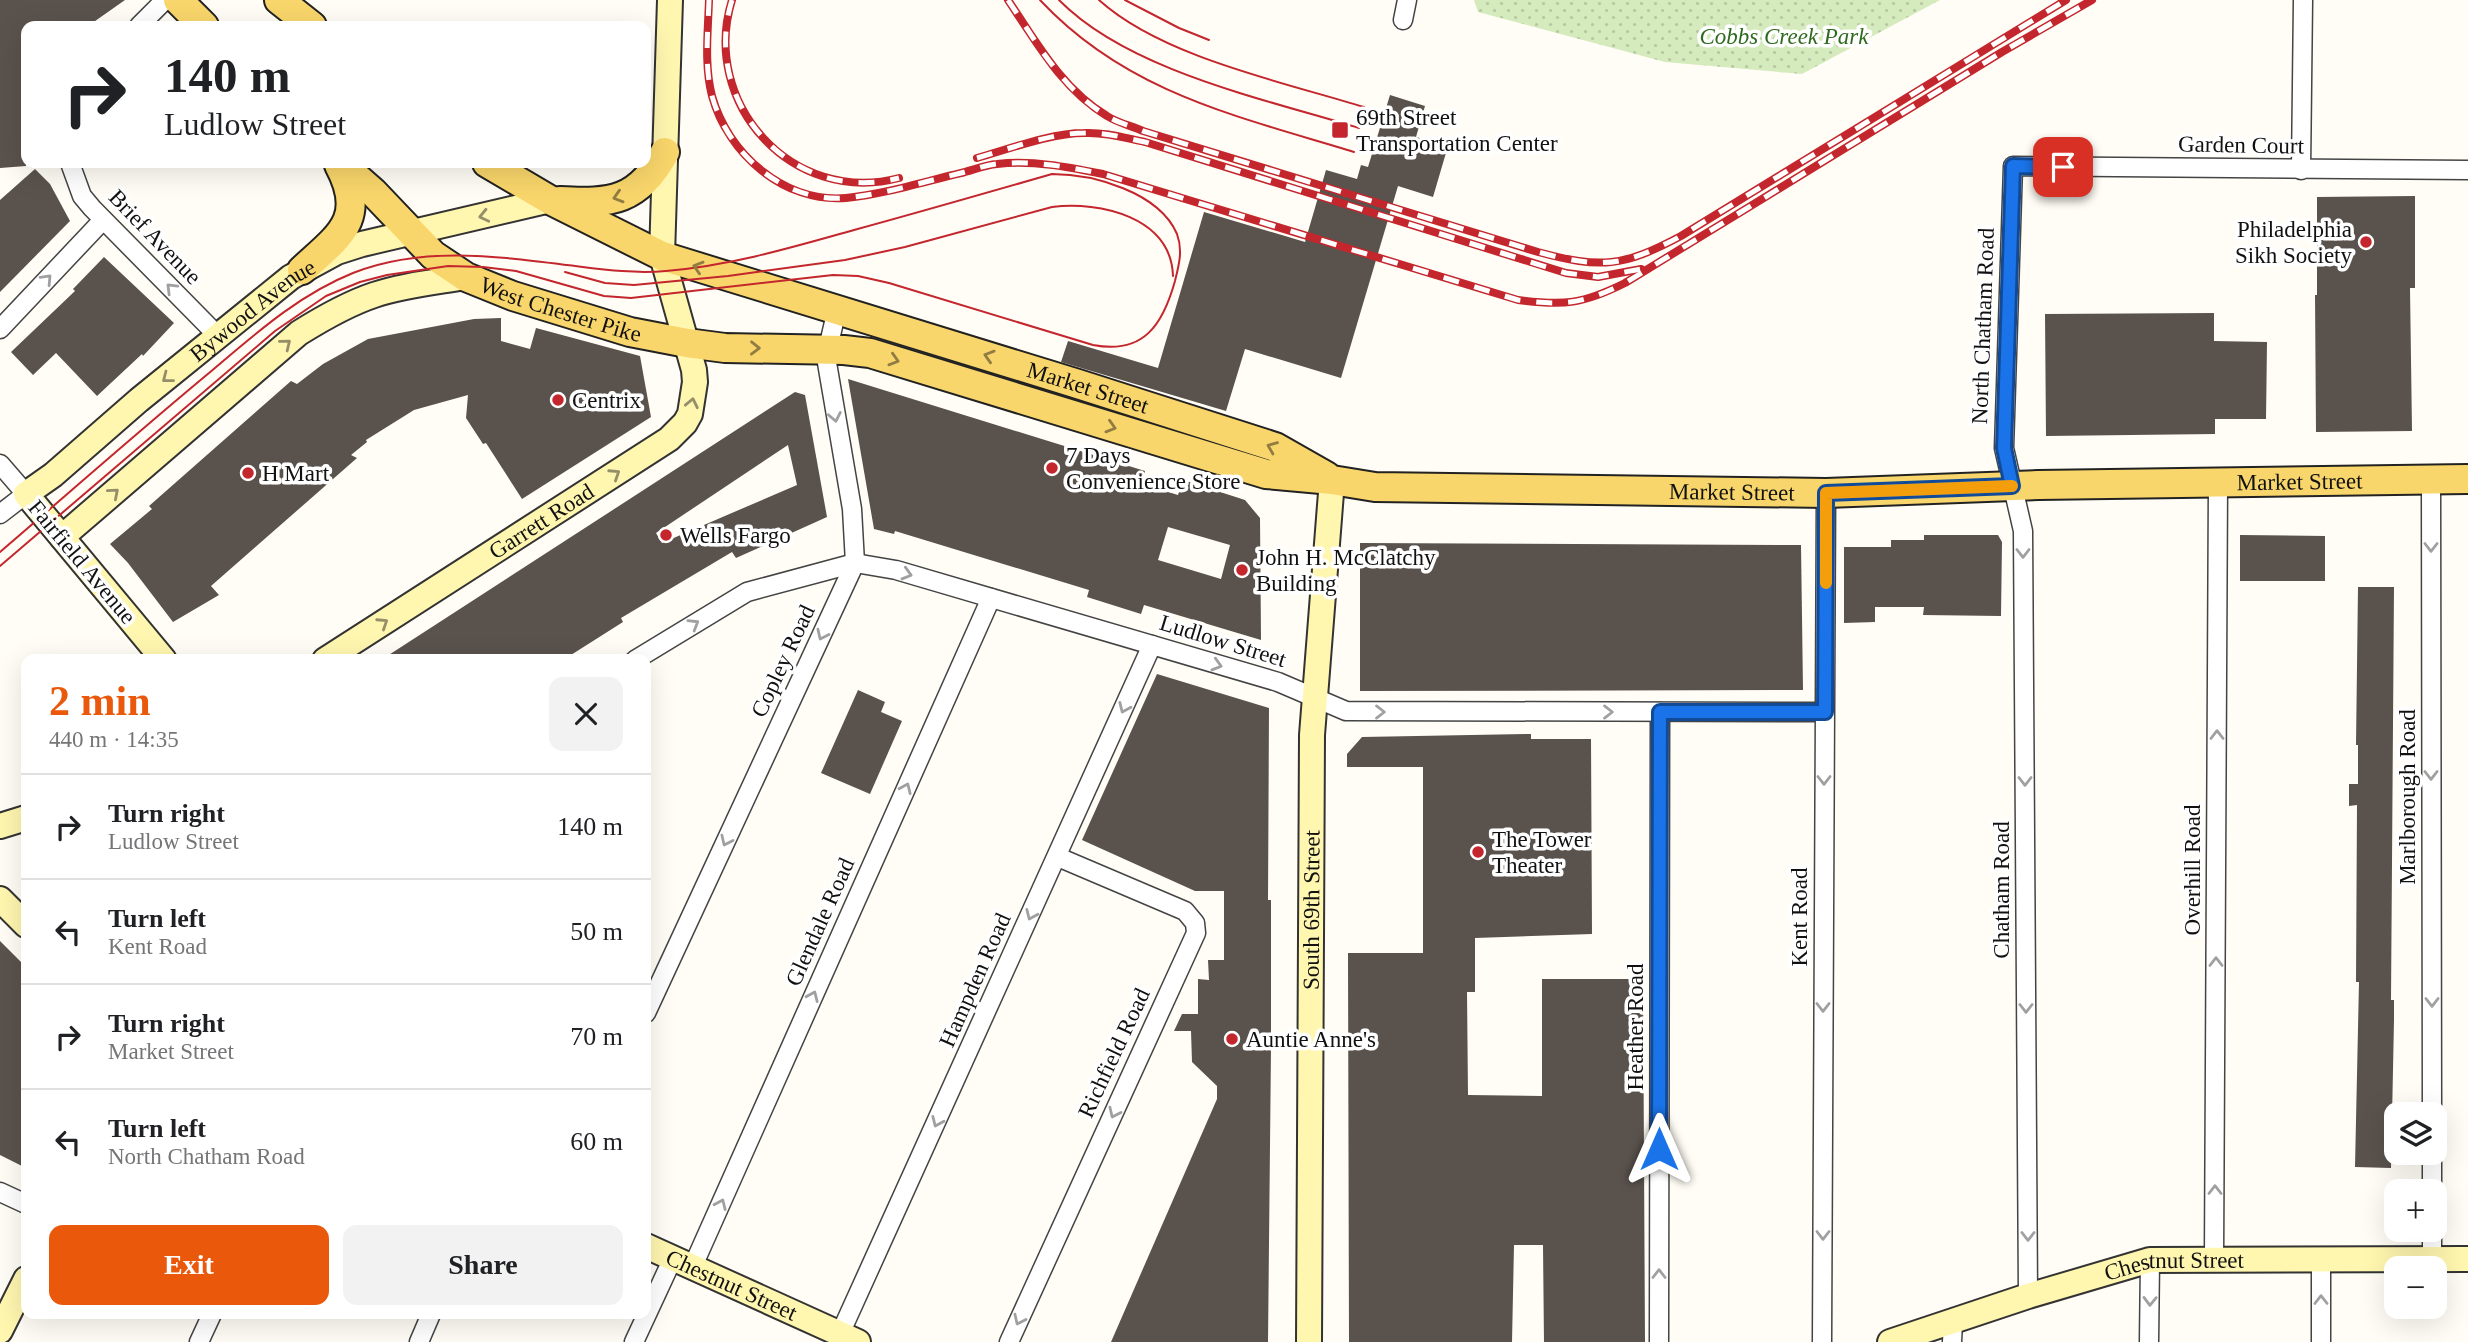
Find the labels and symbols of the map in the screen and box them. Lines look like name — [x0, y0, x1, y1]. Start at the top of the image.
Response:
park label: Cobbs Creek Park — [1699, 24, 1869, 49]
place label: 69th Street Transportation Center — [1356, 105, 1558, 156]
marker: 69th Street Transportation Center — [1330, 120, 1350, 140]
street label: Garden Court — [2178, 131, 2305, 159]
pin — [2033, 137, 2093, 197]
street label: Brief Avenue — [104, 185, 206, 289]
one-way arrow — [612, 188, 624, 203]
one-way arrow — [478, 208, 490, 222]
place label: Philadelphia Sikh Society — [2235, 217, 2352, 268]
street label: North Chatham Road — [1967, 227, 1999, 425]
marker: Philadelphia Sikh Society — [2358, 234, 2374, 250]
street label: Bywood Avenue — [185, 254, 319, 366]
one-way arrow — [692, 261, 704, 276]
street label: West Chester Pike — [476, 272, 644, 346]
one-way arrow — [38, 274, 51, 287]
one-way arrow — [166, 284, 179, 297]
one-way arrow — [278, 339, 290, 352]
one-way arrow — [750, 340, 760, 356]
one-way arrow — [984, 350, 996, 365]
one-way arrow — [887, 351, 899, 366]
street label: Market Street — [1024, 357, 1152, 418]
one-way arrow — [162, 369, 175, 382]
place label: Centrix — [572, 388, 641, 413]
marker: Centrix — [550, 392, 566, 408]
one-way arrow — [684, 397, 699, 409]
one-way arrow — [827, 411, 842, 423]
one-way arrow — [1105, 418, 1117, 433]
one-way arrow — [1267, 441, 1279, 455]
place label: 7 Days Convenience Store — [1066, 443, 1240, 494]
marker: 7 Days Convenience Store — [1044, 460, 1060, 476]
place label: H Mart — [262, 461, 330, 486]
marker: H Mart — [240, 465, 256, 481]
street label: Market Street — [2236, 468, 2363, 495]
one-way arrow — [608, 469, 621, 482]
street label: Garrett Road — [484, 478, 599, 564]
street label: Market Street — [1669, 478, 1796, 505]
one-way arrow — [105, 489, 118, 501]
street label: Fairfield Avenue — [23, 495, 141, 629]
place label: Wells Fargo — [680, 523, 791, 548]
marker: Wells Fargo — [658, 527, 674, 543]
one-way arrow — [2423, 543, 2439, 553]
place label: John H. McClatchy Building — [1256, 545, 1436, 596]
one-way arrow — [2015, 548, 2031, 559]
marker: John H. McClatchy Building — [1234, 562, 1250, 578]
one-way arrow — [901, 565, 913, 580]
street label: Copley Road — [746, 601, 820, 721]
street label: Ludlow Street — [1157, 610, 1290, 672]
one-way arrow — [375, 618, 388, 631]
one-way arrow — [686, 620, 699, 633]
one-way arrow — [816, 628, 830, 640]
one-way arrow — [1211, 656, 1223, 671]
one-way arrow — [1118, 700, 1132, 713]
one-way arrow — [1375, 704, 1386, 720]
one-way arrow — [1603, 704, 1613, 720]
street label: Marlborough Road — [2395, 709, 2420, 885]
one-way arrow — [2209, 729, 2225, 739]
one-way arrow — [2423, 770, 2439, 781]
one-way arrow — [1816, 775, 1832, 786]
one-way arrow — [2017, 776, 2033, 786]
one-way arrow — [898, 783, 912, 796]
street label: Overhill Road — [2180, 804, 2205, 935]
street label: Chatham Road — [1989, 821, 2014, 959]
place label: The Tower Theater — [1492, 827, 1592, 878]
street label: South 69th Street — [1298, 829, 1324, 990]
one-way arrow — [720, 834, 734, 846]
marker: The Tower Theater — [1470, 844, 1486, 860]
street label: Glendale Road — [781, 854, 860, 990]
street label: Kent Road — [1787, 867, 1812, 967]
one-way arrow — [1025, 908, 1039, 920]
street label: Hampden Road — [934, 909, 1016, 1051]
one-way arrow — [2208, 956, 2224, 967]
street label: Heather Road — [1623, 963, 1648, 1091]
street label: Richfield Road — [1073, 984, 1155, 1122]
one-way arrow — [805, 991, 819, 1003]
one-way arrow — [2424, 998, 2440, 1008]
one-way arrow — [1815, 1003, 1831, 1013]
one-way arrow — [2018, 1003, 2034, 1014]
place label: Auntie Anne's — [1246, 1027, 1376, 1052]
marker: Auntie Anne's — [1224, 1031, 1240, 1047]
one-way arrow — [1108, 1106, 1122, 1118]
position arrow — [1622, 1112, 1696, 1186]
one-way arrow — [931, 1115, 945, 1127]
one-way arrow — [2207, 1184, 2223, 1194]
one-way arrow — [713, 1199, 727, 1211]
one-way arrow — [1815, 1230, 1831, 1241]
one-way arrow — [2020, 1231, 2036, 1241]
street label: Chestnut Street — [662, 1244, 802, 1326]
street label: Chestnut Street — [2101, 1247, 2245, 1285]
one-way arrow — [1651, 1268, 1667, 1279]
one-way arrow — [2313, 1294, 2329, 1305]
one-way arrow — [2142, 1296, 2158, 1307]
one-way arrow — [1013, 1313, 1027, 1325]

